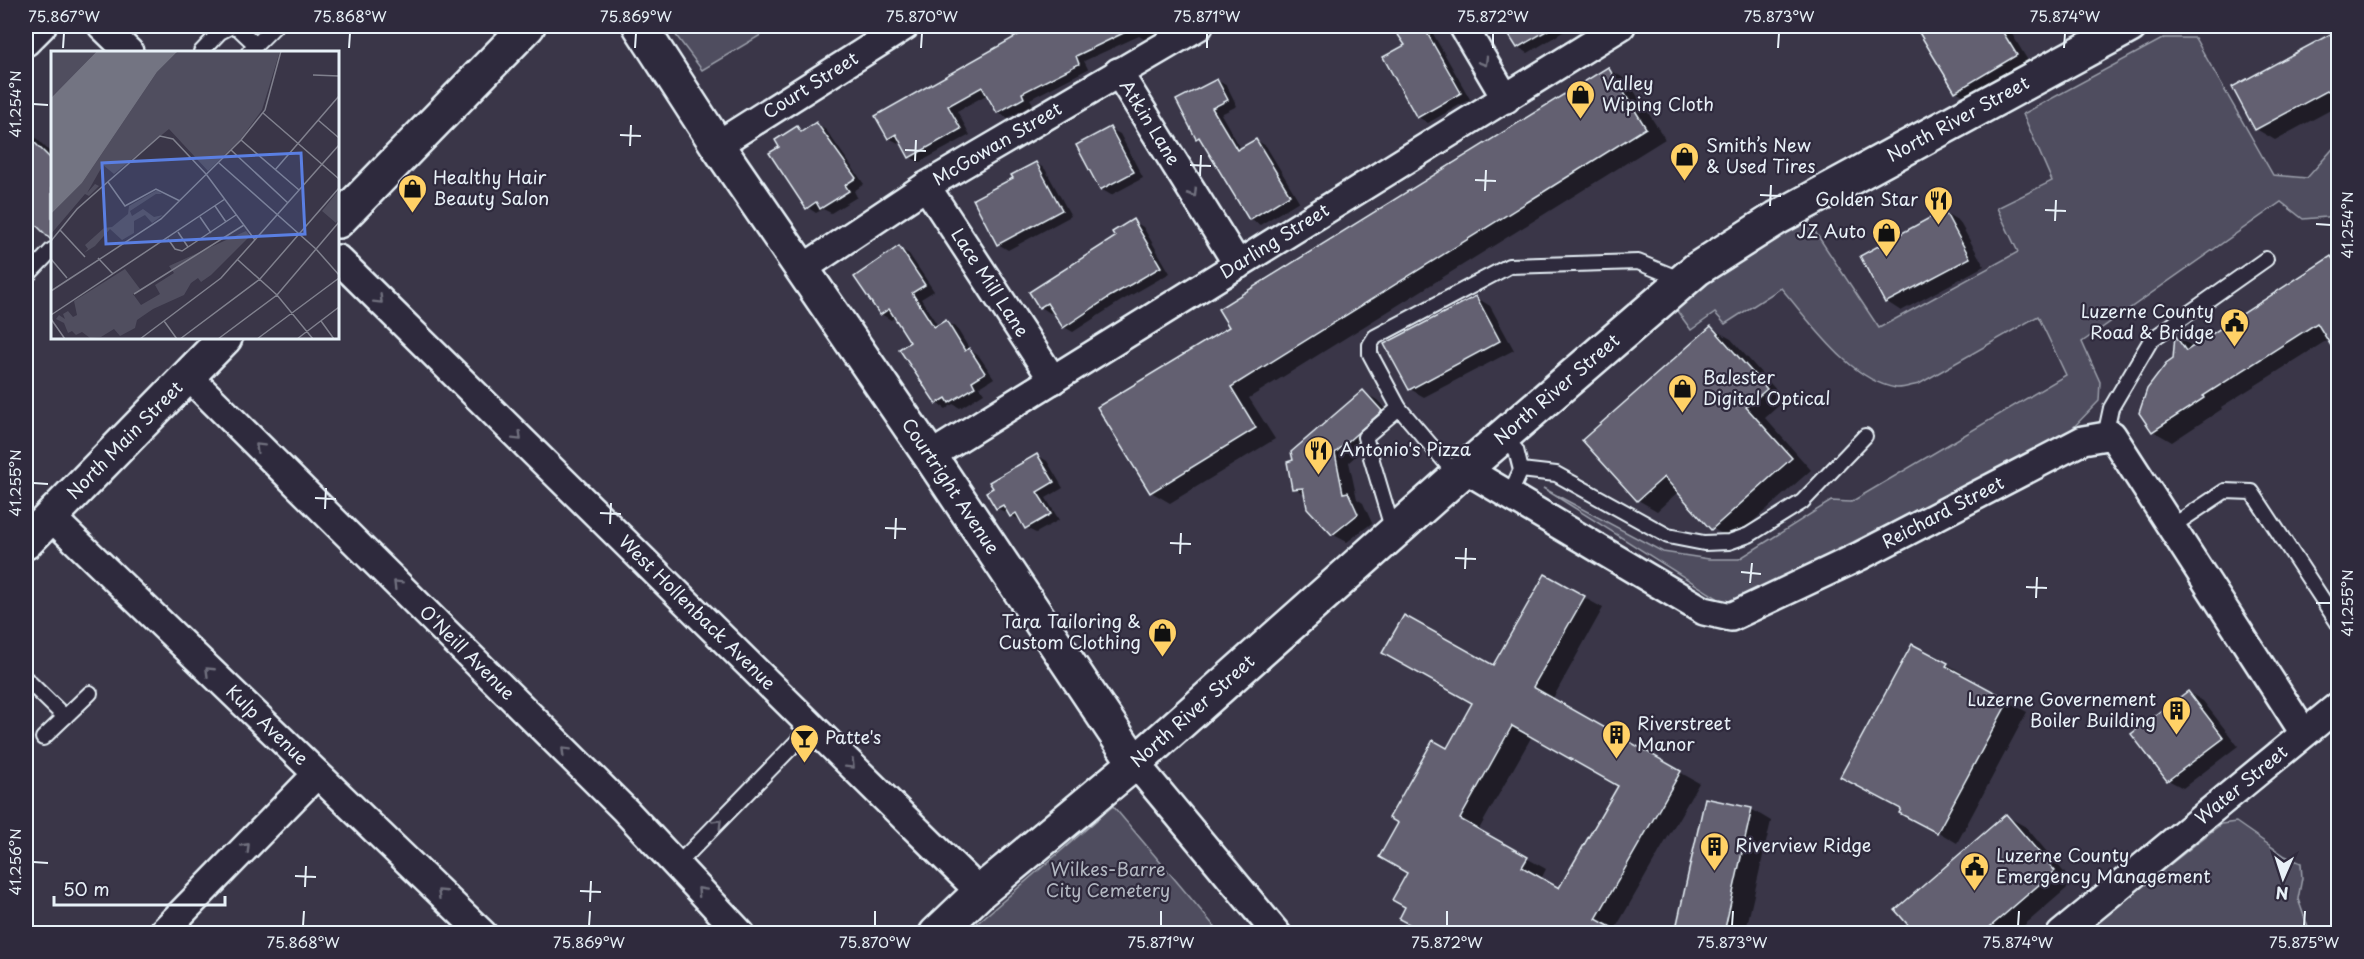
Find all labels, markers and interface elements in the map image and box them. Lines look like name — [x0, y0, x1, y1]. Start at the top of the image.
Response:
text: 75.867°W — [28, 4, 100, 27]
text: 75.868°W — [313, 4, 387, 27]
text: 75.869°W — [600, 4, 673, 27]
text: 75.870°W — [886, 4, 959, 27]
text: 75.871°W — [1173, 4, 1241, 27]
text: 75.872°W — [1457, 4, 1529, 27]
text: 75.873°W — [1744, 4, 1815, 27]
text: 75.874°W — [2030, 4, 2101, 27]
street label: Court Street — [757, 44, 863, 125]
inset map — [51, 51, 339, 339]
one-way arrow — [1477, 56, 1489, 66]
street label: North River Street — [1882, 68, 2034, 168]
place label: Valley Wiping Cloth — [1602, 69, 1714, 117]
text: 41.254°N — [3, 70, 26, 138]
street label: Atkin Lane — [1114, 74, 1188, 170]
shop icon: Valley Wiping Cloth — [1565, 78, 1597, 120]
street label: McGowan Street — [927, 94, 1066, 191]
place label: Smith’s New & Used Tires — [1706, 131, 1816, 179]
shop icon: Smith’s New & Used Tires — [1669, 140, 1701, 182]
place label: Healthy Hair Beauty Salon — [433, 163, 549, 211]
shop icon: Healthy Hair Beauty Salon — [396, 172, 428, 214]
restaurant icon: Golden Star — [1923, 184, 1955, 226]
place label: Golden Star — [1815, 185, 1919, 212]
one-way arrow — [1186, 187, 1198, 197]
text: 41.254°N — [2335, 191, 2358, 259]
street label: Darling Street — [1214, 196, 1334, 285]
shop icon: JZ Auto — [1871, 216, 1903, 258]
place label: JZ Auto — [1796, 217, 1866, 244]
street label: Lace Mill Lane — [945, 222, 1037, 342]
one-way arrow — [372, 292, 383, 303]
place label: Luzerne County Road & Bridge — [2081, 297, 2214, 345]
public building icon: Luzerne County Road & Bridge — [2219, 306, 2251, 348]
street label: North River Street — [1487, 327, 1625, 450]
place label: Balester Digital Optical — [1703, 363, 1830, 411]
shop icon: Balester Digital Optical — [1666, 372, 1698, 414]
street label: North Main Street — [60, 374, 188, 505]
street label: Courtright Avenue — [896, 412, 1007, 559]
one-way arrow — [511, 429, 522, 440]
restaurant icon: Antonio's Pizza — [1303, 434, 1335, 476]
place label: Antonio's Pizza — [1340, 435, 1472, 462]
one-way arrow — [255, 443, 266, 454]
text: 41.255°N — [3, 449, 26, 517]
street label: Reichard Street — [1877, 468, 2008, 554]
street label: West Hollenback Avenue — [613, 528, 783, 696]
text: 41.255°N — [2335, 569, 2358, 637]
one-way arrow — [393, 580, 404, 591]
street label: O'Neill Avenue — [414, 598, 522, 706]
place label: Tara Tailoring & Custom Clothing — [998, 607, 1141, 655]
shop icon: Tara Tailoring & Custom Clothing — [1146, 616, 1178, 658]
street label: North River Street — [1124, 648, 1260, 773]
one-way arrow — [206, 667, 217, 678]
street label: Kulp Avenue — [221, 678, 315, 771]
place label: Luzerne Governement Boiler Building — [1967, 685, 2156, 733]
building icon: Luzerne Governement Boiler Building — [2161, 694, 2193, 736]
place label: Riverstreet Manor — [1637, 709, 1731, 757]
building icon: Riverstreet Manor — [1600, 718, 1632, 760]
bar icon: Patte's — [788, 722, 820, 764]
place label: Patte's — [825, 723, 881, 750]
street label: Water Street — [2189, 738, 2293, 830]
one-way arrow — [562, 747, 573, 758]
one-way arrow — [844, 758, 855, 769]
one-way arrow — [710, 820, 721, 831]
text: 41.256°N — [3, 828, 26, 896]
building icon: Riverview Ridge — [1698, 830, 1730, 872]
place label: Riverview Ridge — [1735, 831, 1871, 858]
place label: Luzerne County Emergency Management — [1996, 841, 2211, 889]
one-way arrow — [239, 843, 250, 854]
north arrow — [2253, 848, 2313, 908]
public building icon: Luzerne County Emergency Management — [1959, 850, 1991, 892]
park label: Wilkes-Barre City Cemetery — [1046, 855, 1170, 903]
scale bar — [54, 869, 225, 907]
text: 50 m — [63, 875, 110, 902]
text: N — [2275, 882, 2289, 906]
one-way arrow — [697, 887, 708, 898]
one-way arrow — [437, 889, 447, 900]
text: 75.868°W — [266, 930, 340, 953]
text: 75.869°W — [553, 930, 626, 953]
text: 75.870°W — [839, 930, 912, 953]
text: 75.871°W — [1127, 930, 1195, 953]
text: 75.872°W — [1411, 930, 1483, 953]
text: 75.873°W — [1697, 930, 1768, 953]
text: 75.874°W — [1983, 930, 2054, 953]
text: 75.875°W — [2269, 930, 2340, 953]

